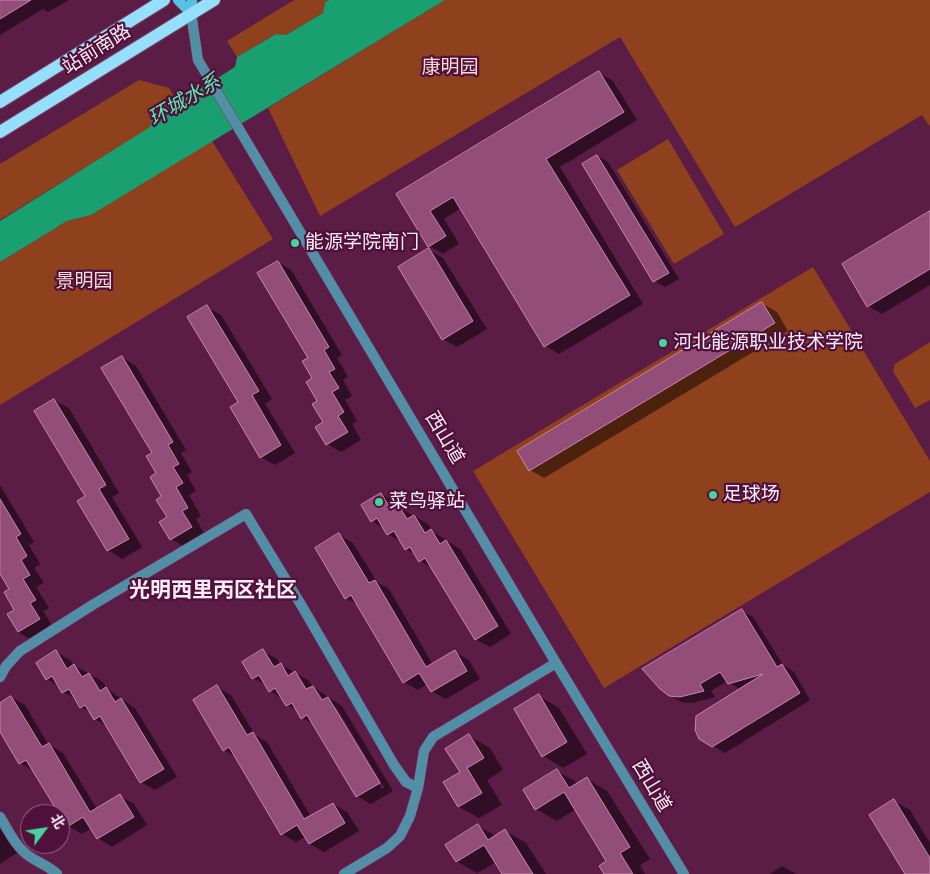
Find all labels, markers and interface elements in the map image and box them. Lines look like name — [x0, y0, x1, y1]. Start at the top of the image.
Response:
street label: 站前南路 — [59, 20, 135, 80]
park label: 康明园 — [422, 57, 478, 79]
water label: 环城水系 — [145, 70, 225, 132]
place label: 能源学院南门 — [305, 232, 419, 254]
marker: 能源学院南门 — [289, 237, 301, 249]
park label: 景明园 — [56, 271, 112, 293]
place label: 河北能源职业技术学院 — [673, 332, 863, 354]
marker: 河北能源职业技术学院 — [657, 337, 669, 349]
street label: 西山道 — [420, 408, 468, 468]
place label: 足球场 — [723, 484, 780, 506]
marker: 足球场 — [707, 489, 719, 501]
place label: 菜鸟驿站 — [389, 491, 465, 513]
marker: 菜鸟驿站 — [373, 496, 385, 508]
district label: 光明西里丙区社区 — [129, 578, 297, 604]
street label: 西山道 — [627, 756, 675, 816]
north arrow — [20, 804, 70, 854]
text: 北 — [47, 811, 68, 832]

